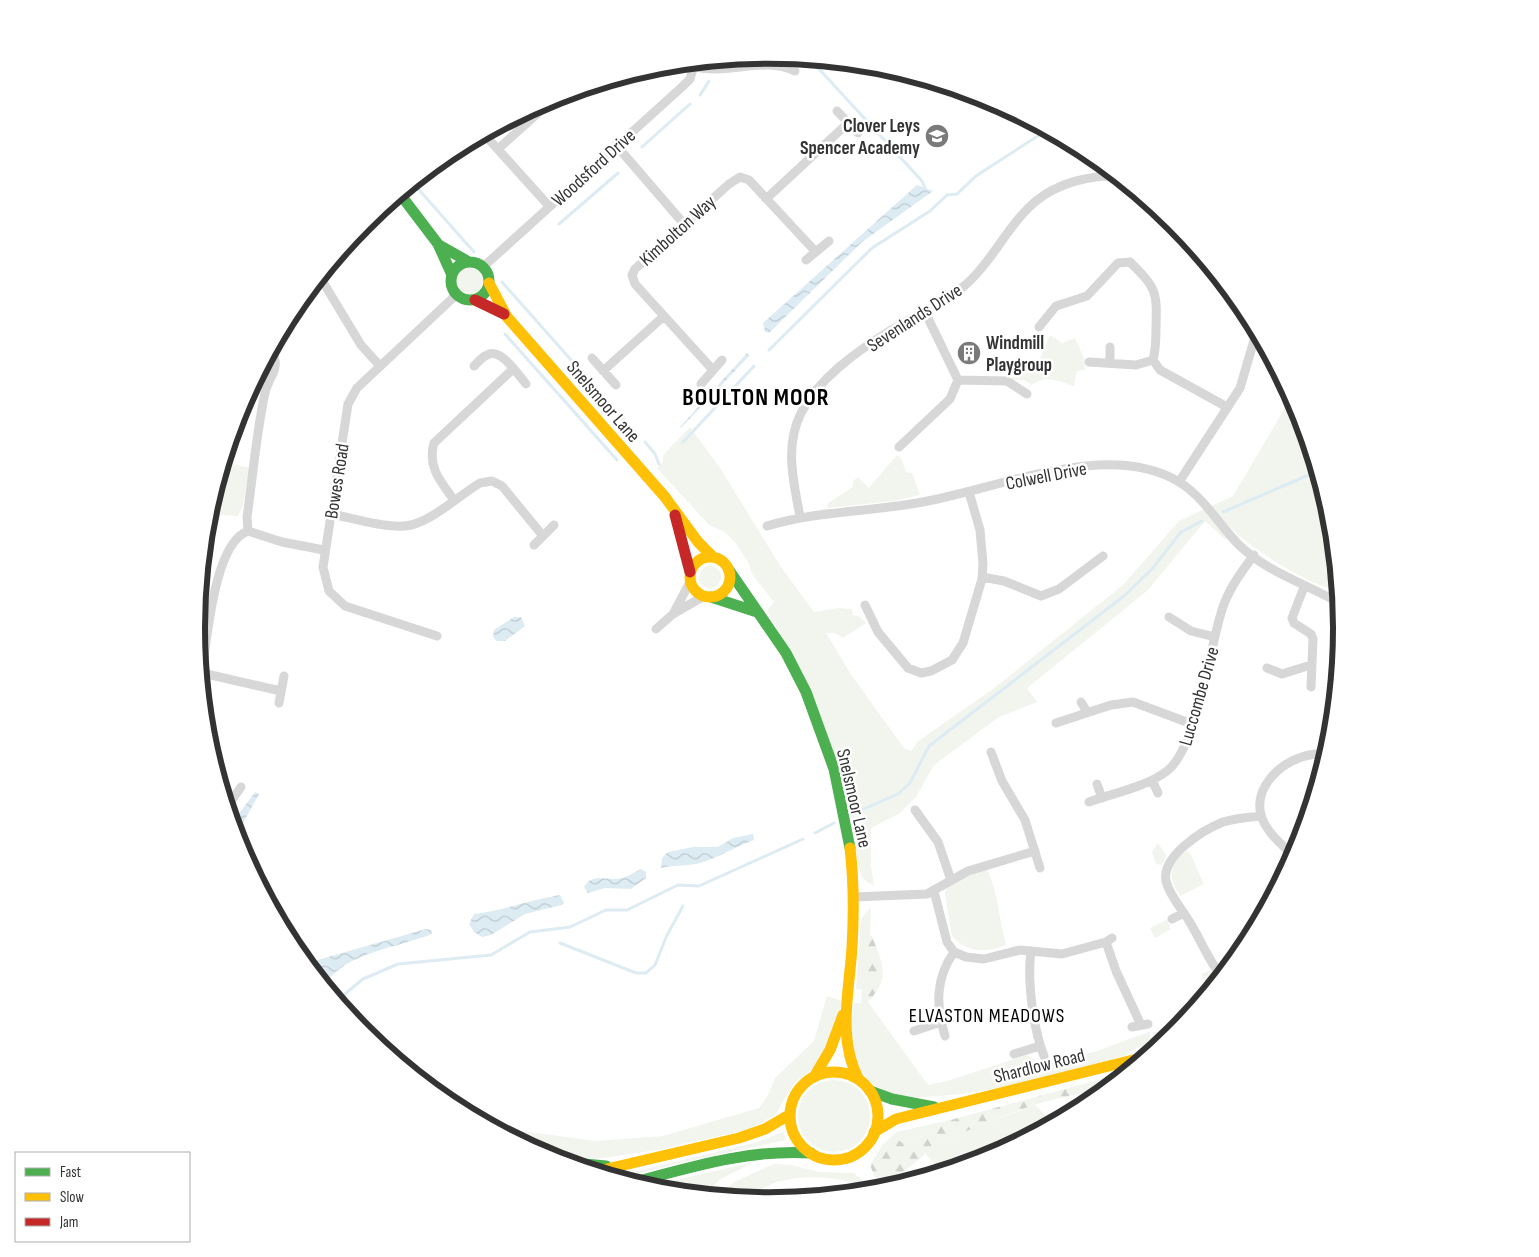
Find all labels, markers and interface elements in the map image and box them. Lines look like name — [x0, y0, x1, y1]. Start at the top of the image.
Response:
place label: Clover Leys Spencer Academy — [800, 115, 920, 160]
school or university icon: Clover Leys Spencer Academy — [924, 123, 950, 149]
street label: Woodsford Drive — [547, 125, 641, 212]
street label: Kimbolton Way — [635, 190, 721, 271]
street label: Sevenlands Drive — [863, 279, 967, 357]
place label: Windmill Playgroup — [986, 332, 1052, 377]
building icon: Windmill Playgroup — [956, 340, 982, 366]
street label: Snelsmoor Lane — [561, 356, 645, 448]
district label: BOULTON MOOR — [682, 383, 830, 412]
street label: Bowes Road — [320, 442, 355, 521]
street label: Colwell Drive — [1004, 457, 1089, 496]
street label: Luccombe Drive — [1174, 644, 1225, 749]
street label: Snelsmoor Lane — [831, 747, 876, 850]
district label: ELVASTON MEADOWS — [909, 1004, 1065, 1028]
street label: Shardlow Road — [991, 1044, 1087, 1089]
legend — [15, 1152, 190, 1242]
text: Fast — [60, 1163, 82, 1182]
text: Slow — [60, 1188, 84, 1207]
text: Jam — [59, 1213, 78, 1232]

